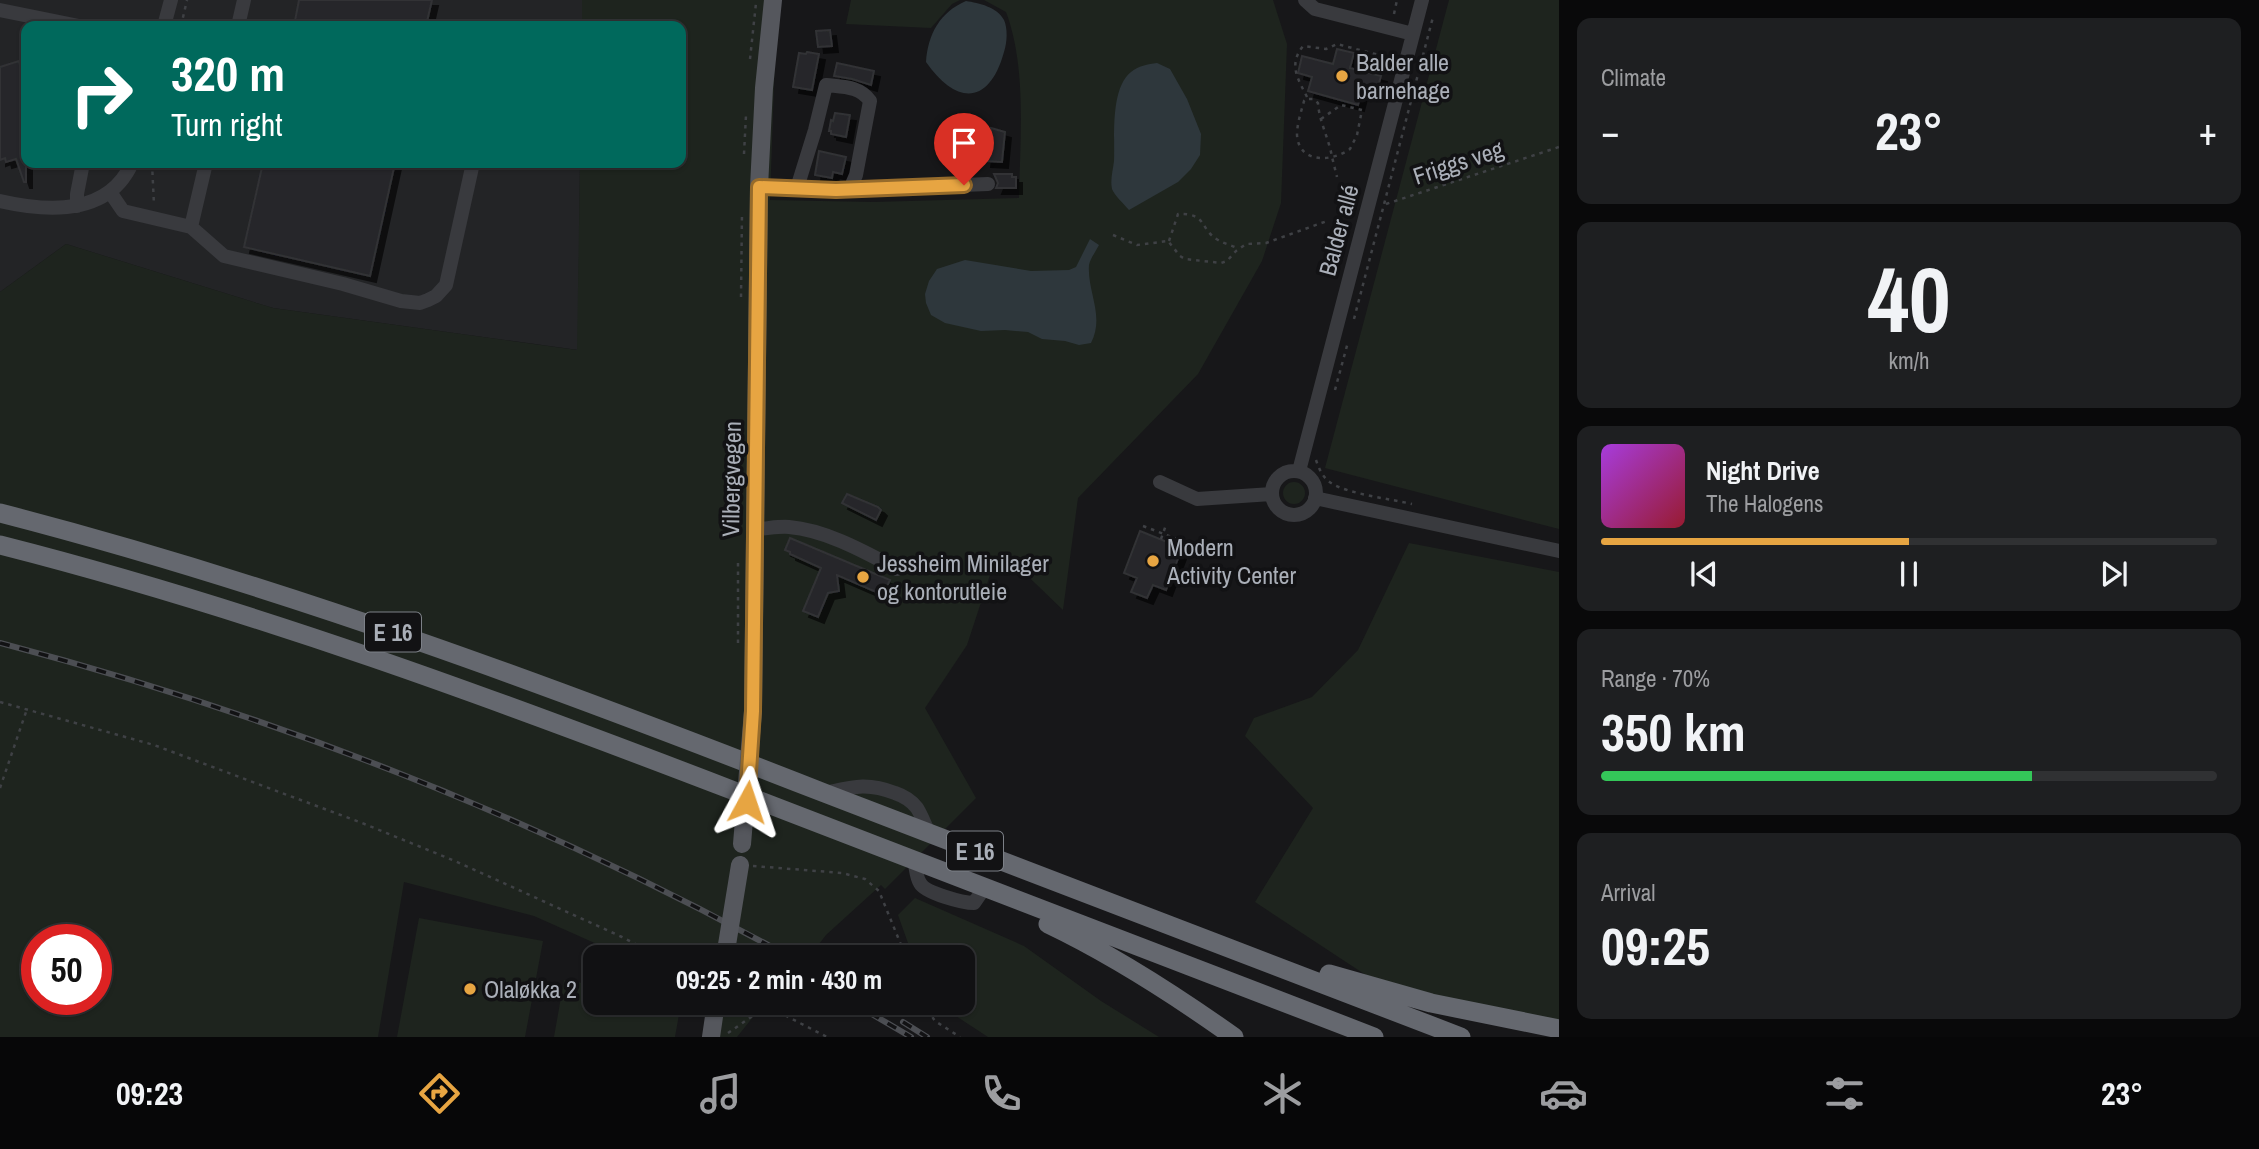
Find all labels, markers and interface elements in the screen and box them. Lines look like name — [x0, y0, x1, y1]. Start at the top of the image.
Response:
text: 320 m — [171, 40, 285, 106]
place label: Balder alle barnehage — [1356, 46, 1450, 106]
icon: right — [56, 49, 147, 140]
text: Climate — [1601, 62, 1666, 93]
marker: Balder alle barnehage — [1334, 68, 1350, 84]
text: 23° — [1875, 96, 1943, 166]
text: Turn right — [171, 103, 283, 146]
text: − — [1601, 106, 1619, 157]
text: + — [2199, 106, 2217, 157]
pin — [934, 113, 994, 185]
icon: arrive — [945, 124, 983, 162]
street label: Friggs veg — [1409, 132, 1507, 192]
street label: Balder allé — [1311, 181, 1365, 279]
text: 40 — [1868, 238, 1951, 360]
text: km/h — [1889, 345, 1929, 376]
street label: Vilbergvegen — [714, 421, 748, 537]
text: Night Drive — [1706, 453, 1820, 488]
text: The Halogens — [1706, 488, 1823, 519]
place label: Modern Activity Center — [1166, 531, 1297, 591]
place label: Jessheim Minilager og kontorutleie — [877, 547, 1049, 607]
marker: Modern Activity Center — [1145, 553, 1161, 569]
icon: previous — [1685, 555, 1723, 593]
icon: pause — [1890, 555, 1928, 593]
icon: next — [2095, 555, 2133, 593]
marker: Jessheim Minilager og kontorutleie — [855, 569, 871, 585]
road number: E 16 — [365, 612, 421, 652]
text: Range · 70% — [1601, 663, 1710, 694]
text: 350 km — [1601, 697, 1746, 767]
position arrow — [710, 765, 784, 839]
road number: E 16 — [947, 832, 1003, 870]
text: Arrival — [1601, 877, 1656, 908]
text: 09:25 — [1601, 911, 1710, 981]
speed limit sign: 50 — [21, 924, 112, 1015]
text: 09:25 · 2 min · 430 m — [676, 962, 882, 997]
place label: Olaløkka 2 — [484, 973, 577, 1005]
marker: Olaløkka 2 — [462, 981, 478, 997]
icon: directions — [415, 1069, 464, 1118]
icon: music — [696, 1069, 745, 1118]
icon: phone — [977, 1069, 1026, 1118]
icon: climate — [1258, 1069, 1307, 1118]
icon: car — [1539, 1069, 1588, 1118]
icon: filters — [1820, 1069, 1869, 1118]
text: 09:23 — [116, 1072, 183, 1115]
text: 23° — [2101, 1072, 2143, 1115]

